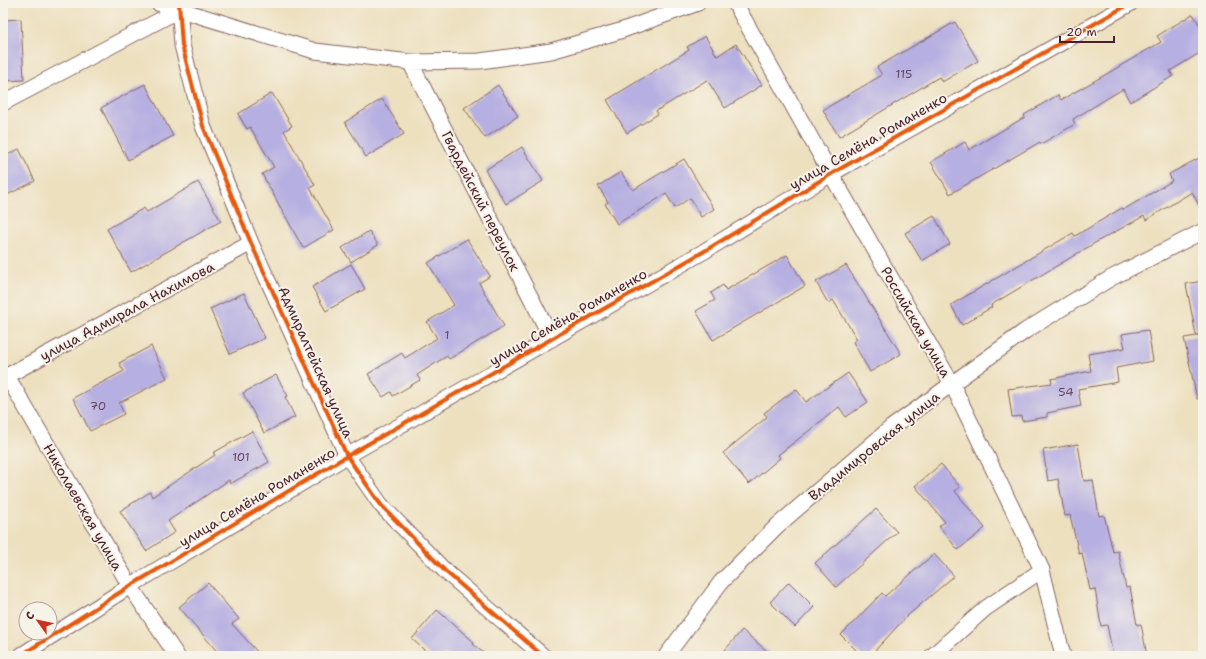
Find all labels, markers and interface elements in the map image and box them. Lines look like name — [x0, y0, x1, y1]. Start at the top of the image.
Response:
scale bar — [1060, 18, 1114, 44]
text: 20 m — [1066, 24, 1097, 40]
house number: 115 — [896, 66, 912, 82]
street label: улица Семёна Романенко — [786, 88, 950, 194]
street label: Гвардейский переулок — [438, 128, 524, 275]
street label: улица Адмирала Нахимова — [37, 257, 217, 365]
street label: Российская улица — [877, 263, 955, 381]
street label: улица Семёна Романенко — [486, 264, 650, 370]
street label: Адмиралтейская улица — [274, 284, 358, 441]
house number: 1 — [444, 327, 450, 343]
house number: 54 — [1058, 384, 1074, 400]
street label: Владимировская улица — [805, 387, 944, 505]
house number: 70 — [90, 398, 106, 414]
street label: Николаевская улица — [39, 440, 127, 574]
street label: улица Семёна Романенко — [176, 443, 338, 551]
house number: 101 — [232, 449, 250, 465]
north arrow — [18, 601, 58, 641]
text: С — [22, 609, 38, 623]

